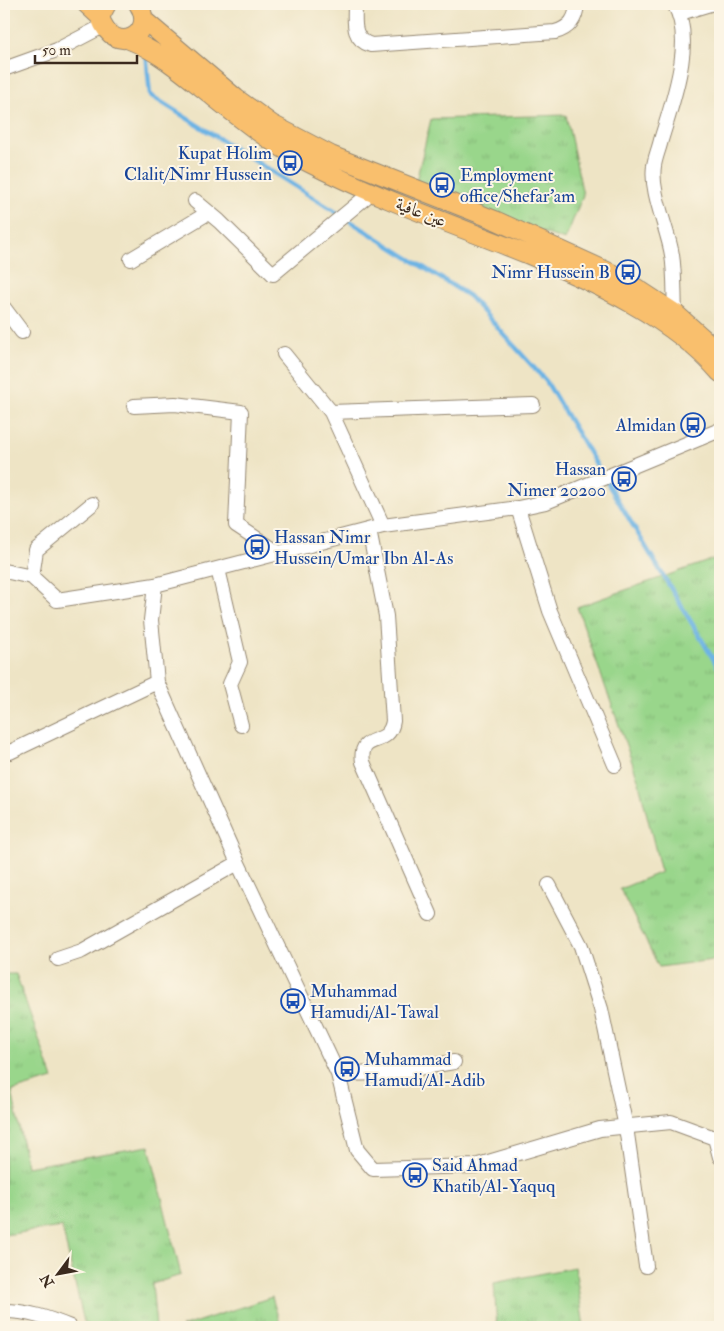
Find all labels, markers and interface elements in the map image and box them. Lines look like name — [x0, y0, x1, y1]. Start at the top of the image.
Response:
scale bar — [35, 32, 138, 64]
text: 50 m — [42, 41, 71, 60]
place label: Kupat Holim Clalit/Nimr Hussein — [124, 142, 272, 186]
bus stop icon: Kupat Holim Clalit/Nimr Hussein — [277, 150, 303, 176]
place label: Employment office/Shefar'am — [460, 164, 575, 208]
bus stop icon: Employment office/Shefar'am — [429, 172, 455, 198]
street label: عين عافية — [392, 192, 449, 233]
bus stop icon: Nimr Hussein B — [615, 259, 641, 285]
place label: Nimr Hussein B — [491, 261, 610, 284]
bus stop icon: Almidan — [680, 412, 706, 438]
place label: Almidan — [615, 414, 676, 437]
place label: Hassan Nimer 20200 — [507, 458, 606, 502]
bus stop icon: Hassan Nimer 20200 — [611, 466, 637, 492]
place label: Hassan Nimr Hussein/Umar Ibn Al-As — [274, 526, 453, 570]
bus stop icon: Hassan Nimr Hussein/Umar Ibn Al-As — [244, 534, 270, 560]
place label: Muhammad Hamudi/Al-Tawal — [310, 980, 439, 1024]
bus stop icon: Muhammad Hamudi/Al-Tawal — [280, 988, 306, 1014]
place label: Muhammad Hamudi/Al-Adib — [364, 1048, 485, 1092]
bus stop icon: Muhammad Hamudi/Al-Adib — [334, 1056, 360, 1082]
place label: Said Ahmad Khatib/Al-Yaquq — [432, 1154, 556, 1198]
bus stop icon: Said Ahmad Khatib/Al-Yaquq — [402, 1162, 428, 1188]
north arrow — [32, 1248, 82, 1298]
text: N — [37, 1270, 58, 1291]

